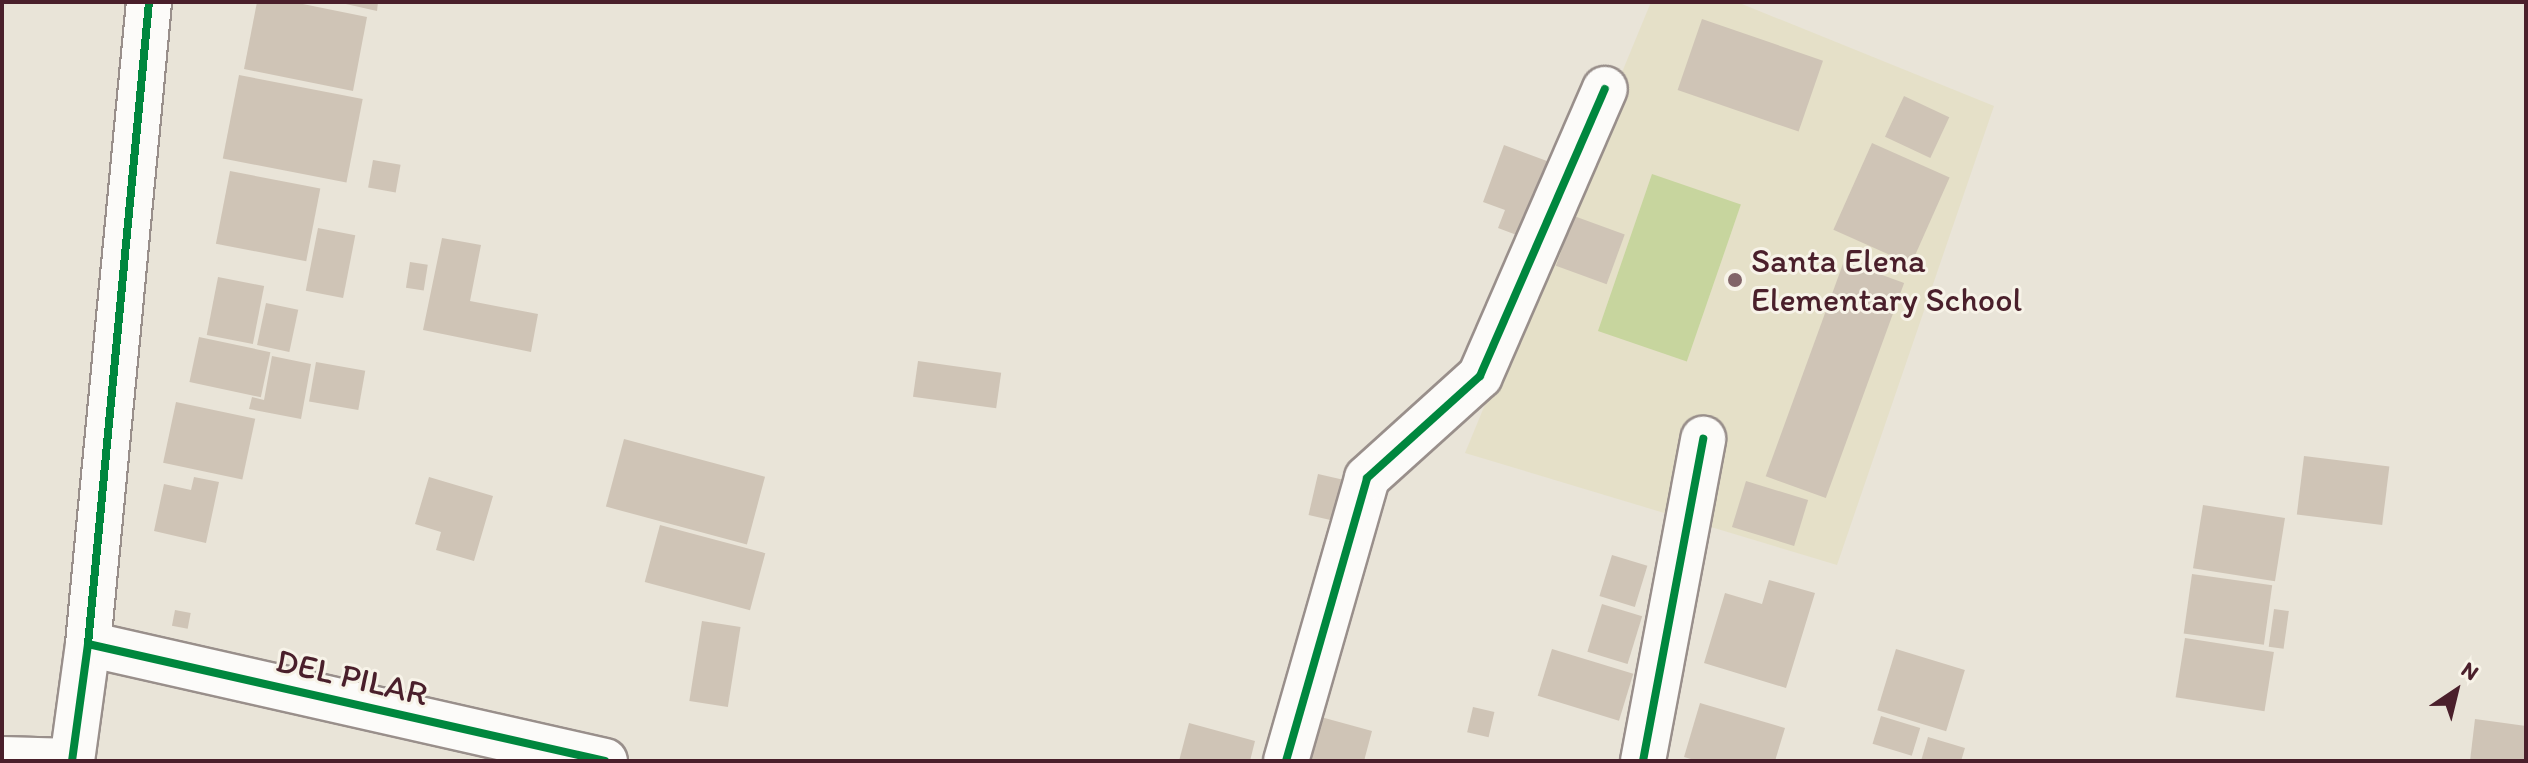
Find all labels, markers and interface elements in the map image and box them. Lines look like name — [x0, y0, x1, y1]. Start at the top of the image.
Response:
place label: Santa Elena Elementary School — [1751, 240, 2022, 320]
marker: Santa Elena Elementary School — [1726, 271, 1744, 289]
street label: DEL PILAR — [270, 639, 434, 715]
north arrow — [2416, 651, 2496, 731]
text: N — [2456, 656, 2484, 686]

